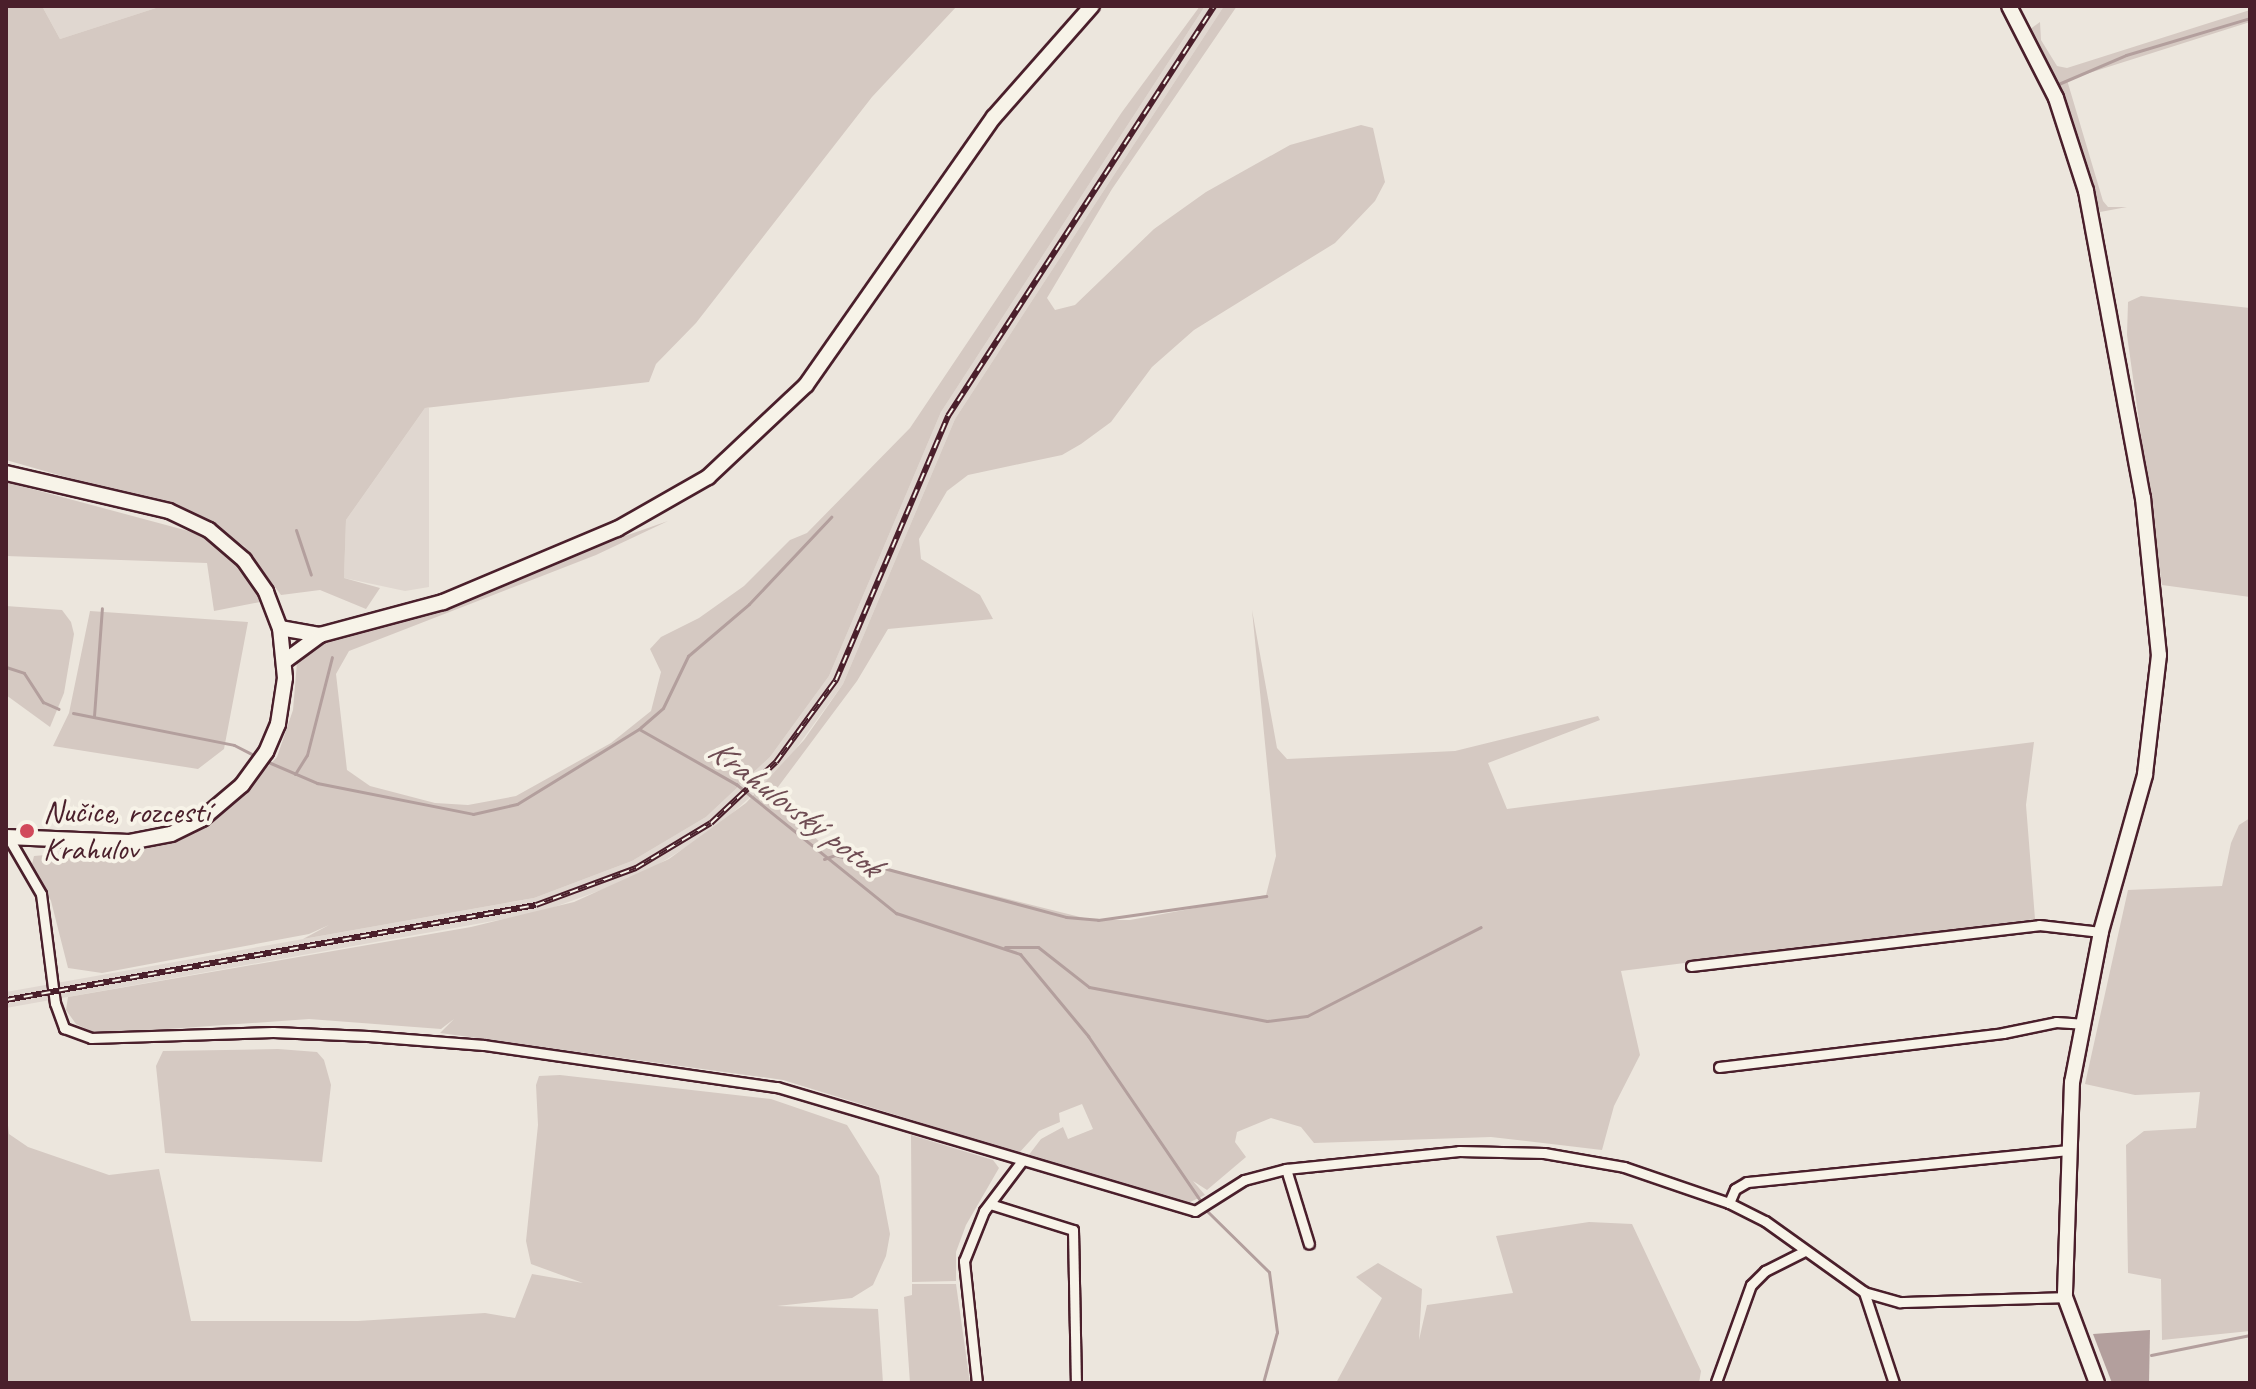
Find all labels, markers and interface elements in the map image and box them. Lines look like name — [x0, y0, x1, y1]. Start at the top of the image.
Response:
water label: Krahulovský potok — [701, 729, 889, 885]
place label: Nučice, rozcestí Krahulov — [43, 794, 210, 869]
marker: Nučice, rozcestí Krahulov — [18, 822, 36, 840]

